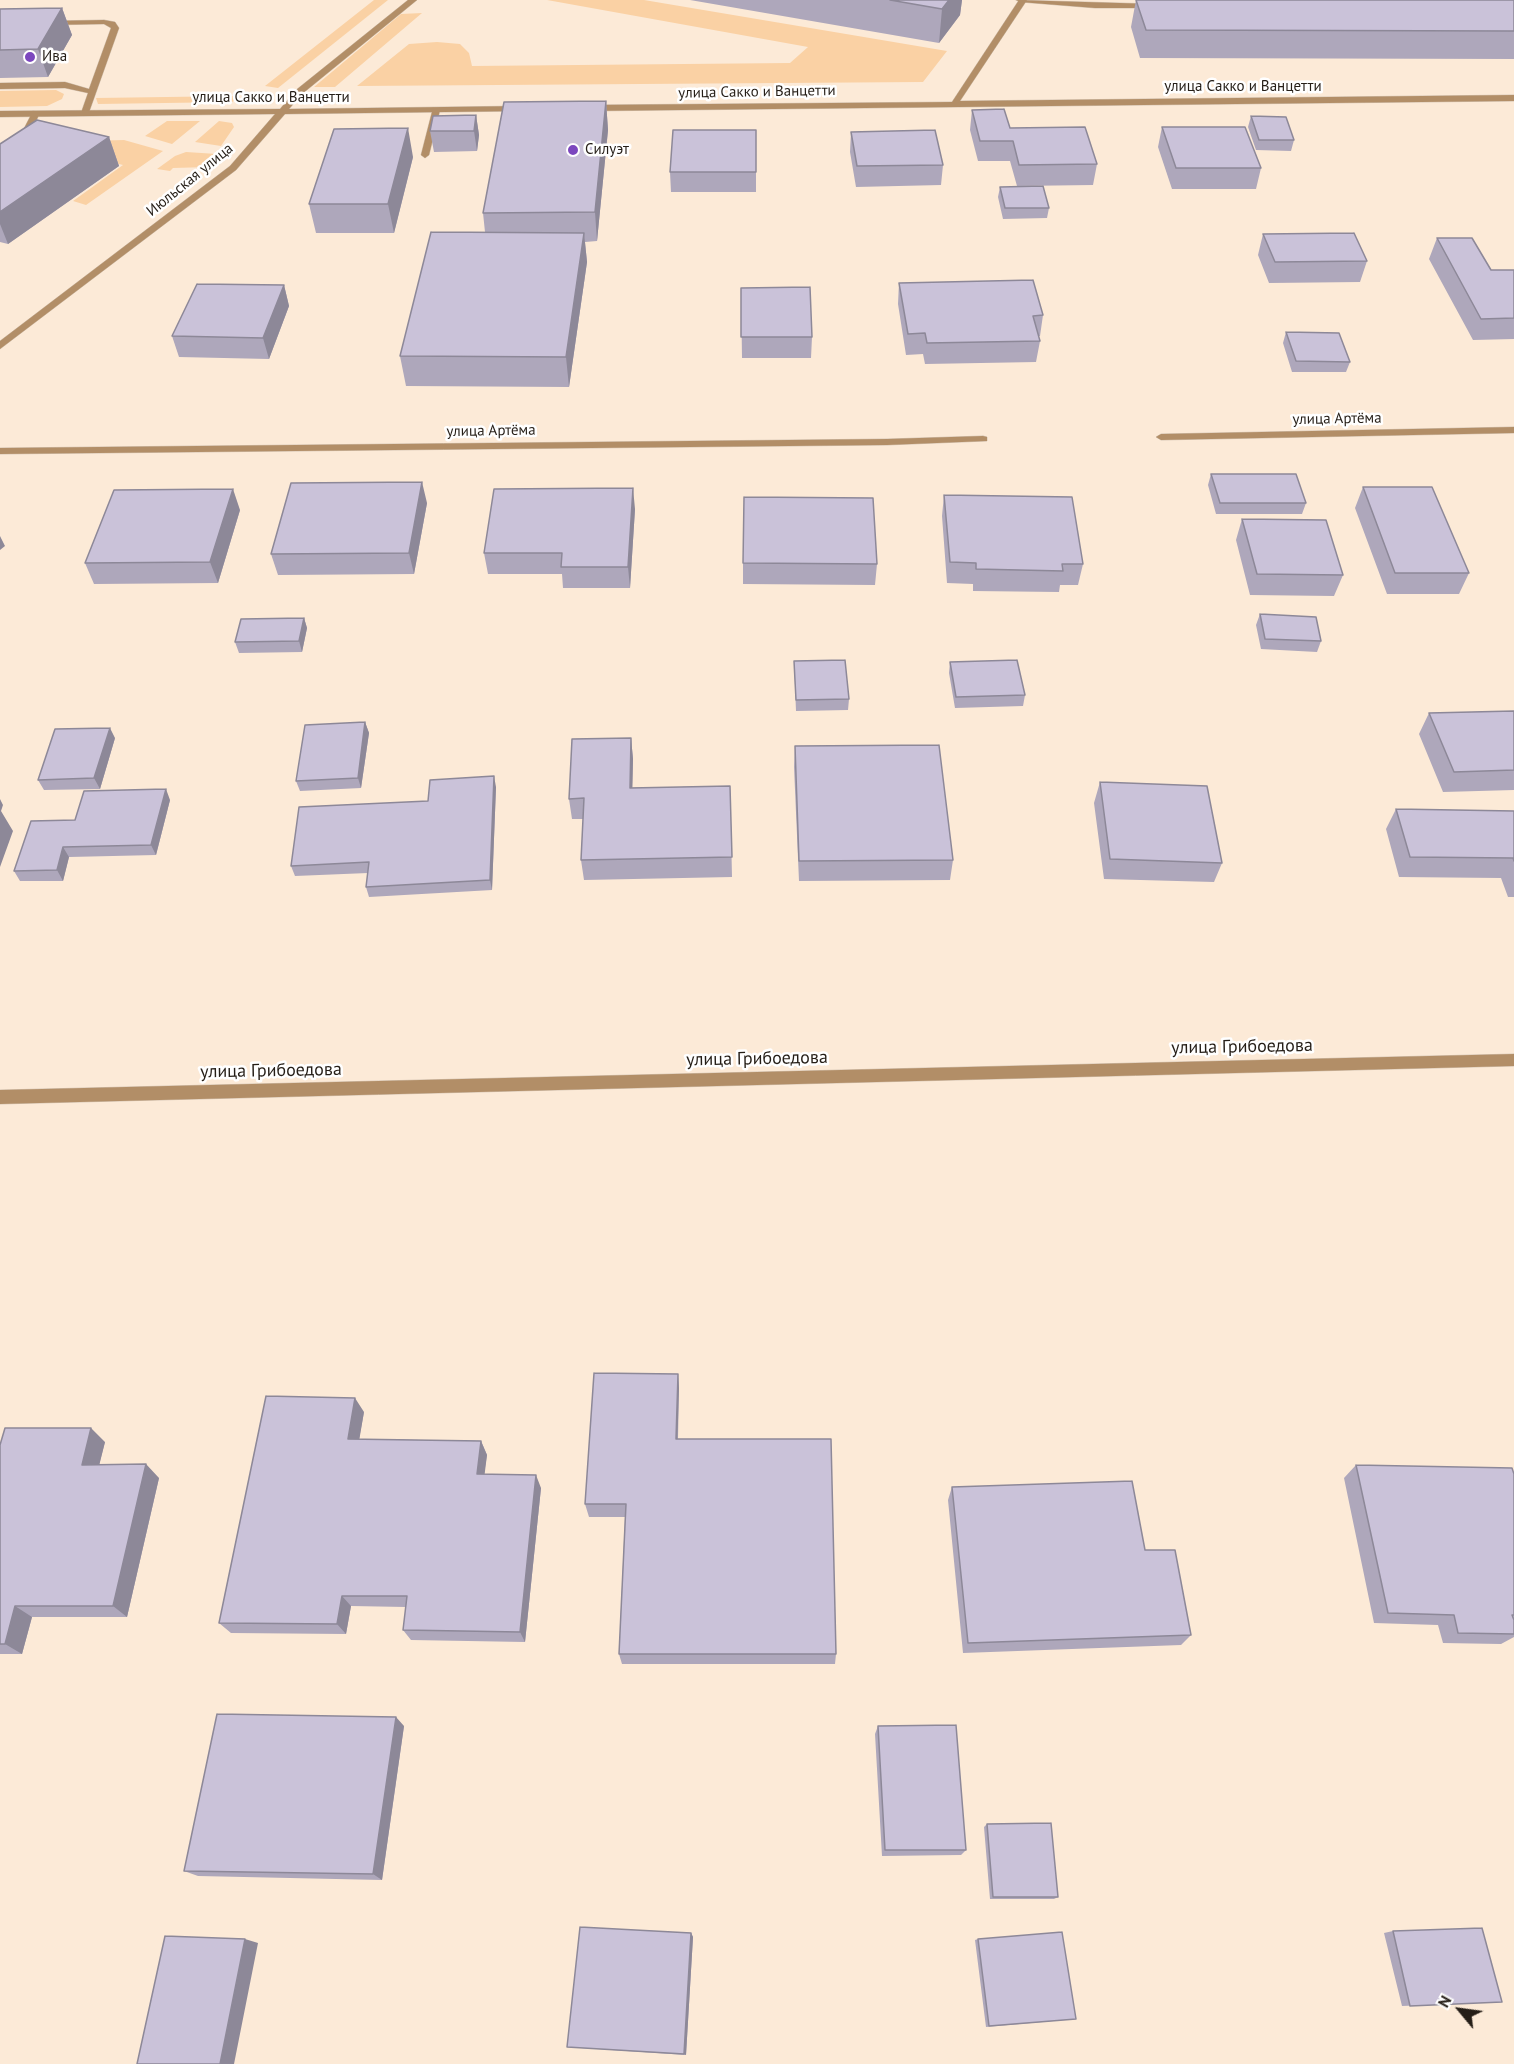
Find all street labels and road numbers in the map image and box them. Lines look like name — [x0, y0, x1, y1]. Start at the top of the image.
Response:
street label: улица Сакко и Ванцетти — [1164, 78, 1322, 96]
street label: улица Сакко и Ванцетти — [678, 82, 836, 102]
street label: улица Сакко и Ванцетти — [192, 89, 350, 107]
street label: Июльская улица — [143, 140, 237, 220]
street label: улица Артёма — [1292, 409, 1382, 429]
street label: улица Артёма — [446, 421, 536, 441]
street label: улица Грибоедова — [1171, 1035, 1313, 1059]
street label: улица Грибоедова — [686, 1047, 828, 1071]
street label: улица Грибоедова — [200, 1059, 342, 1083]

